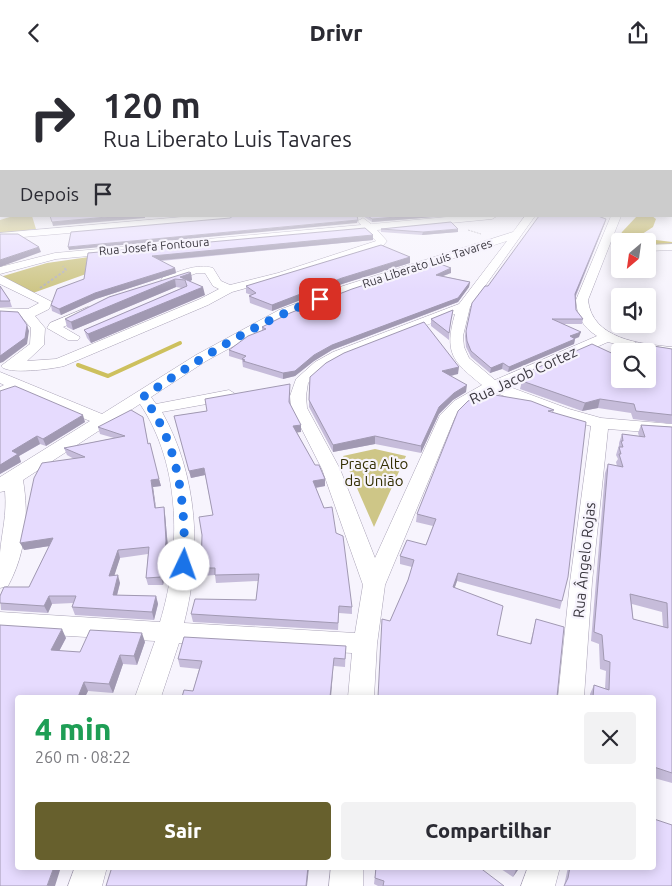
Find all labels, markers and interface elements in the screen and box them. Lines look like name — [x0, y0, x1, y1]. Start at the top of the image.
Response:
icon: back — [20, 19, 48, 47]
icon: share — [624, 19, 652, 47]
text: Drivr — [310, 20, 362, 45]
icon: right — [20, 85, 85, 150]
text: 120 m — [103, 85, 201, 125]
text: Rua Liberato Luis Tavares — [103, 126, 352, 151]
icon: arrive — [89, 180, 117, 208]
text: Depois — [20, 183, 79, 205]
north arrow — [611, 233, 656, 277]
map controls — [611, 233, 656, 388]
street label: Rua Josefa Fontoura — [98, 235, 210, 257]
street label: Rua Liberato Luis Tavares — [360, 236, 494, 290]
pin — [299, 278, 341, 320]
icon: arrive — [306, 285, 334, 313]
button: sound — [611, 288, 656, 333]
street label: Rua Jacob Cortez — [467, 343, 580, 407]
button: search — [611, 343, 656, 388]
park label: Praça Alto da União — [340, 455, 408, 489]
street label: Rua Ângelo Rojas — [569, 501, 599, 619]
position arrow — [157, 538, 209, 590]
text: 4 min — [35, 712, 111, 746]
button: close — [584, 712, 636, 764]
text: 260 m · 08:22 — [35, 748, 131, 766]
button: Sair — [35, 802, 331, 860]
button: Compartilhar — [341, 802, 636, 860]

